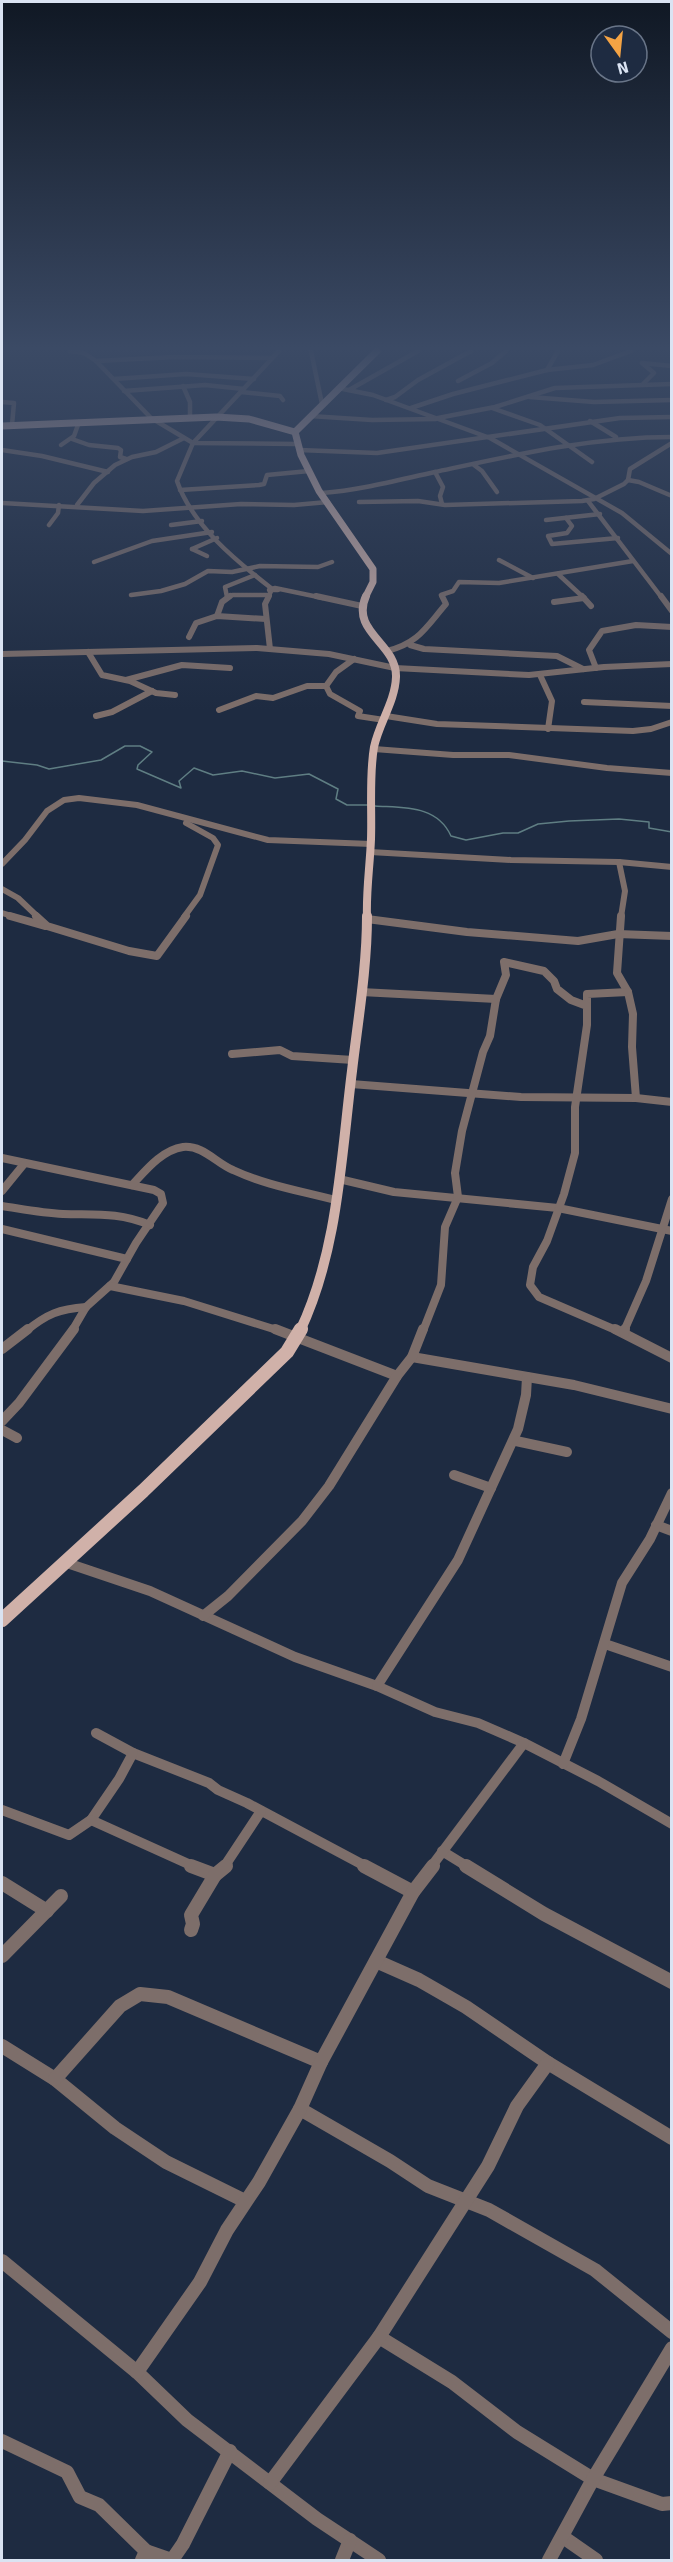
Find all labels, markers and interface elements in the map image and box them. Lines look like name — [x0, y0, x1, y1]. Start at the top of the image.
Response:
north arrow — [589, 24, 649, 84]
text: N — [615, 56, 631, 79]

